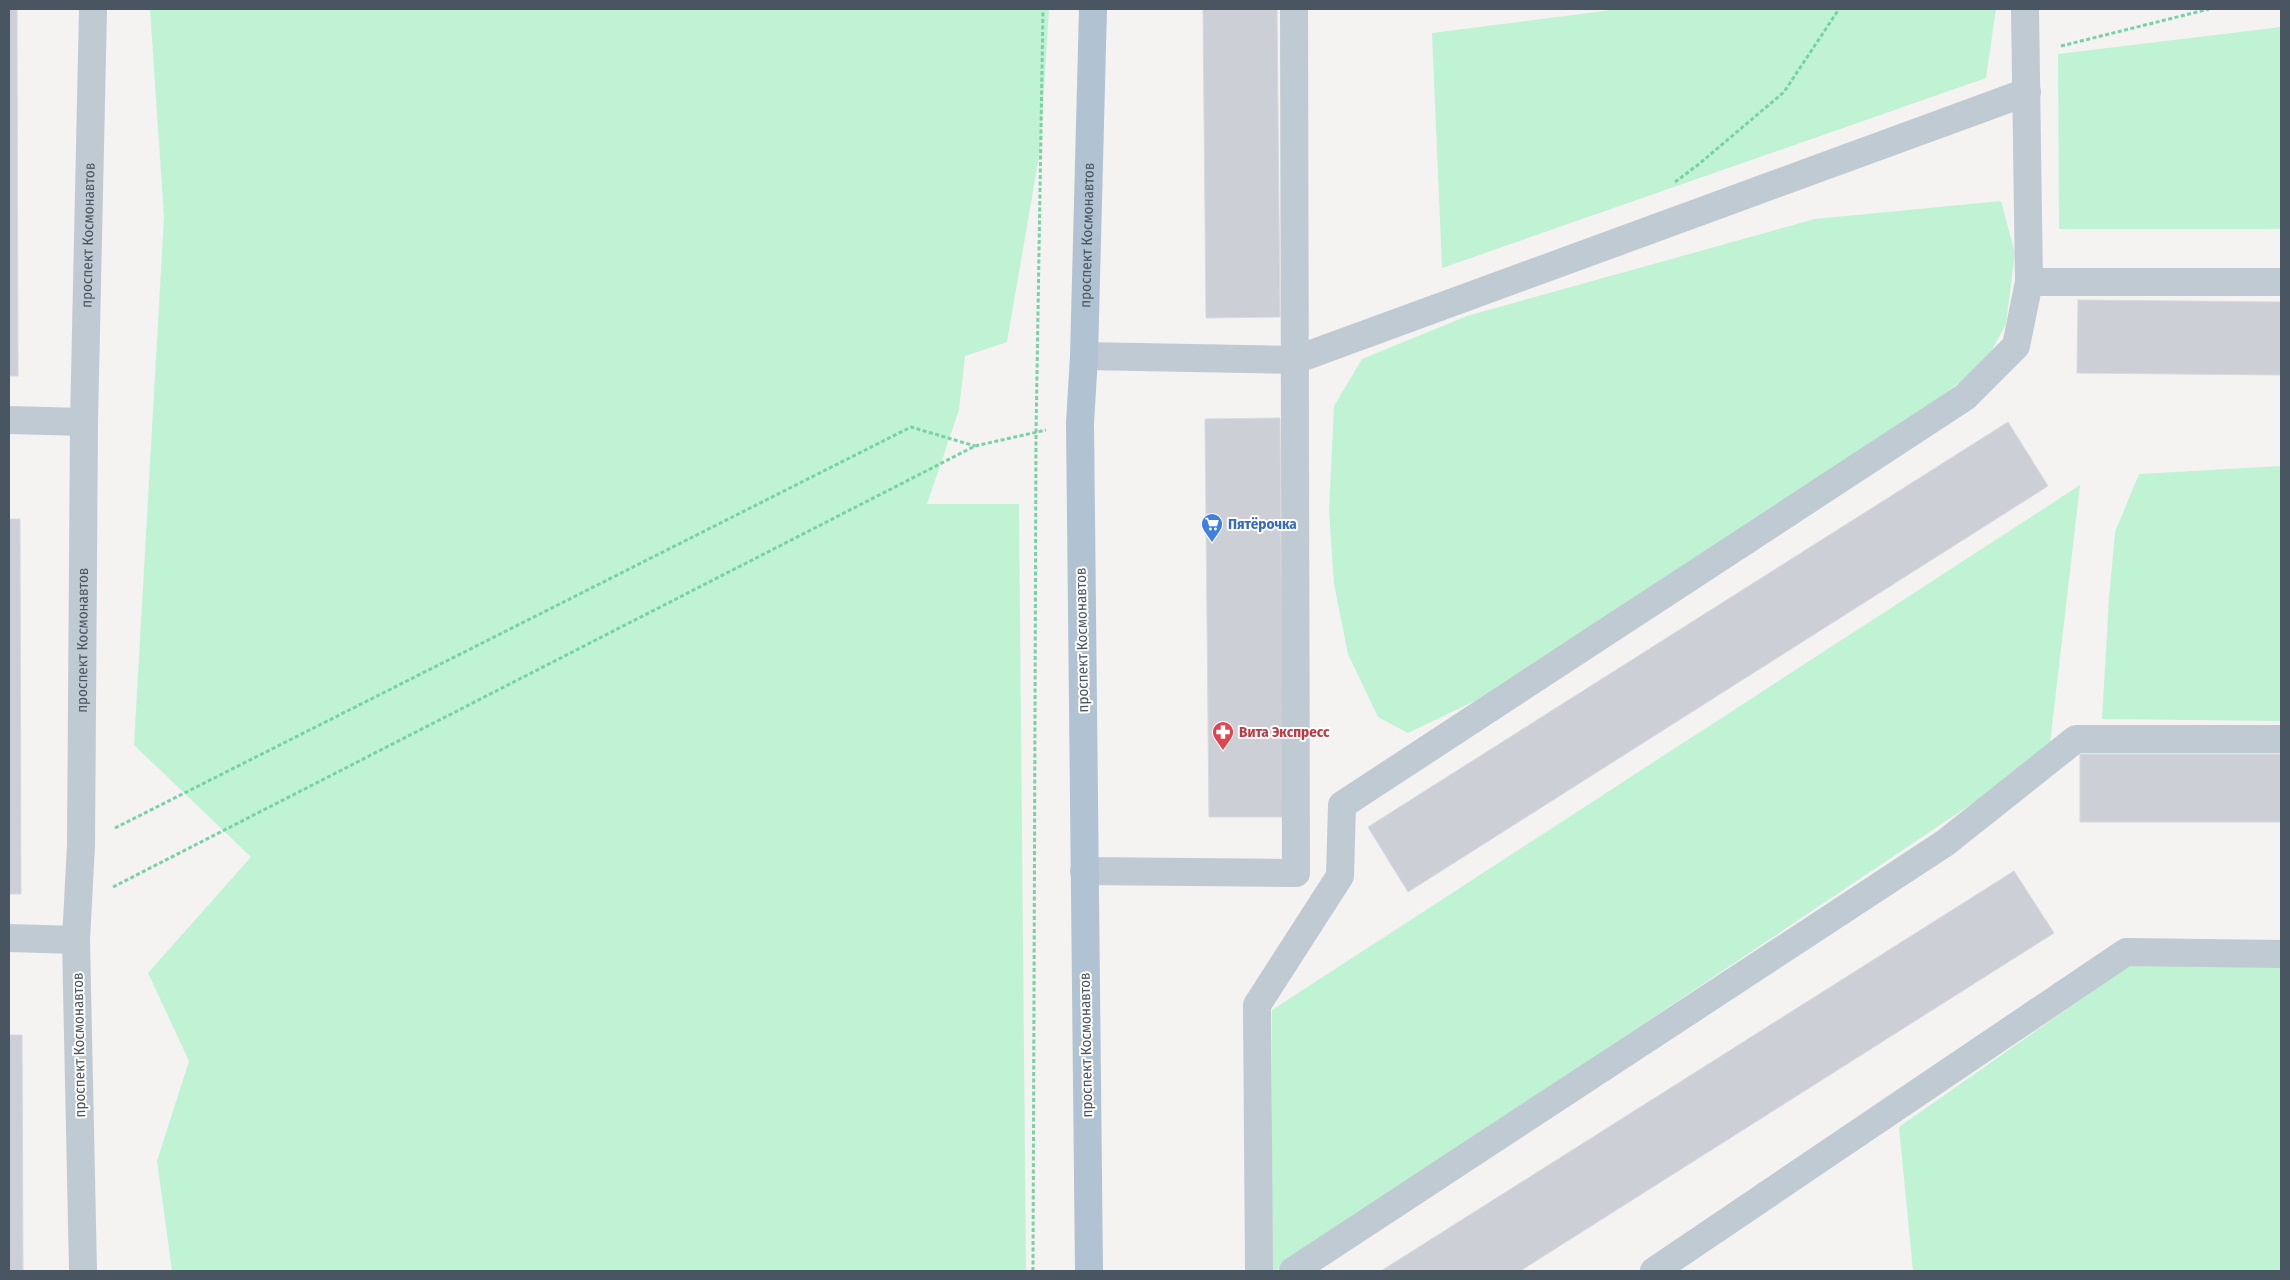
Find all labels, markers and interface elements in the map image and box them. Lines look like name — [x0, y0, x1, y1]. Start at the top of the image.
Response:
street label: проспект Космонавтов — [77, 162, 99, 308]
street label: проспект Космонавтов — [1076, 162, 1098, 308]
supermarket icon: Пятёрочка — [1200, 512, 1224, 543]
place label: Пятёрочка — [1228, 515, 1297, 533]
street label: проспект Космонавтов — [1072, 567, 1092, 713]
street label: проспект Космонавтов — [73, 568, 92, 713]
pharmacy icon: Вита Экспресс — [1211, 720, 1235, 751]
place label: Вита Экспресс — [1239, 723, 1330, 741]
street label: проспект Космонавтов — [69, 972, 89, 1118]
street label: проспект Космонавтов — [1076, 972, 1096, 1118]

